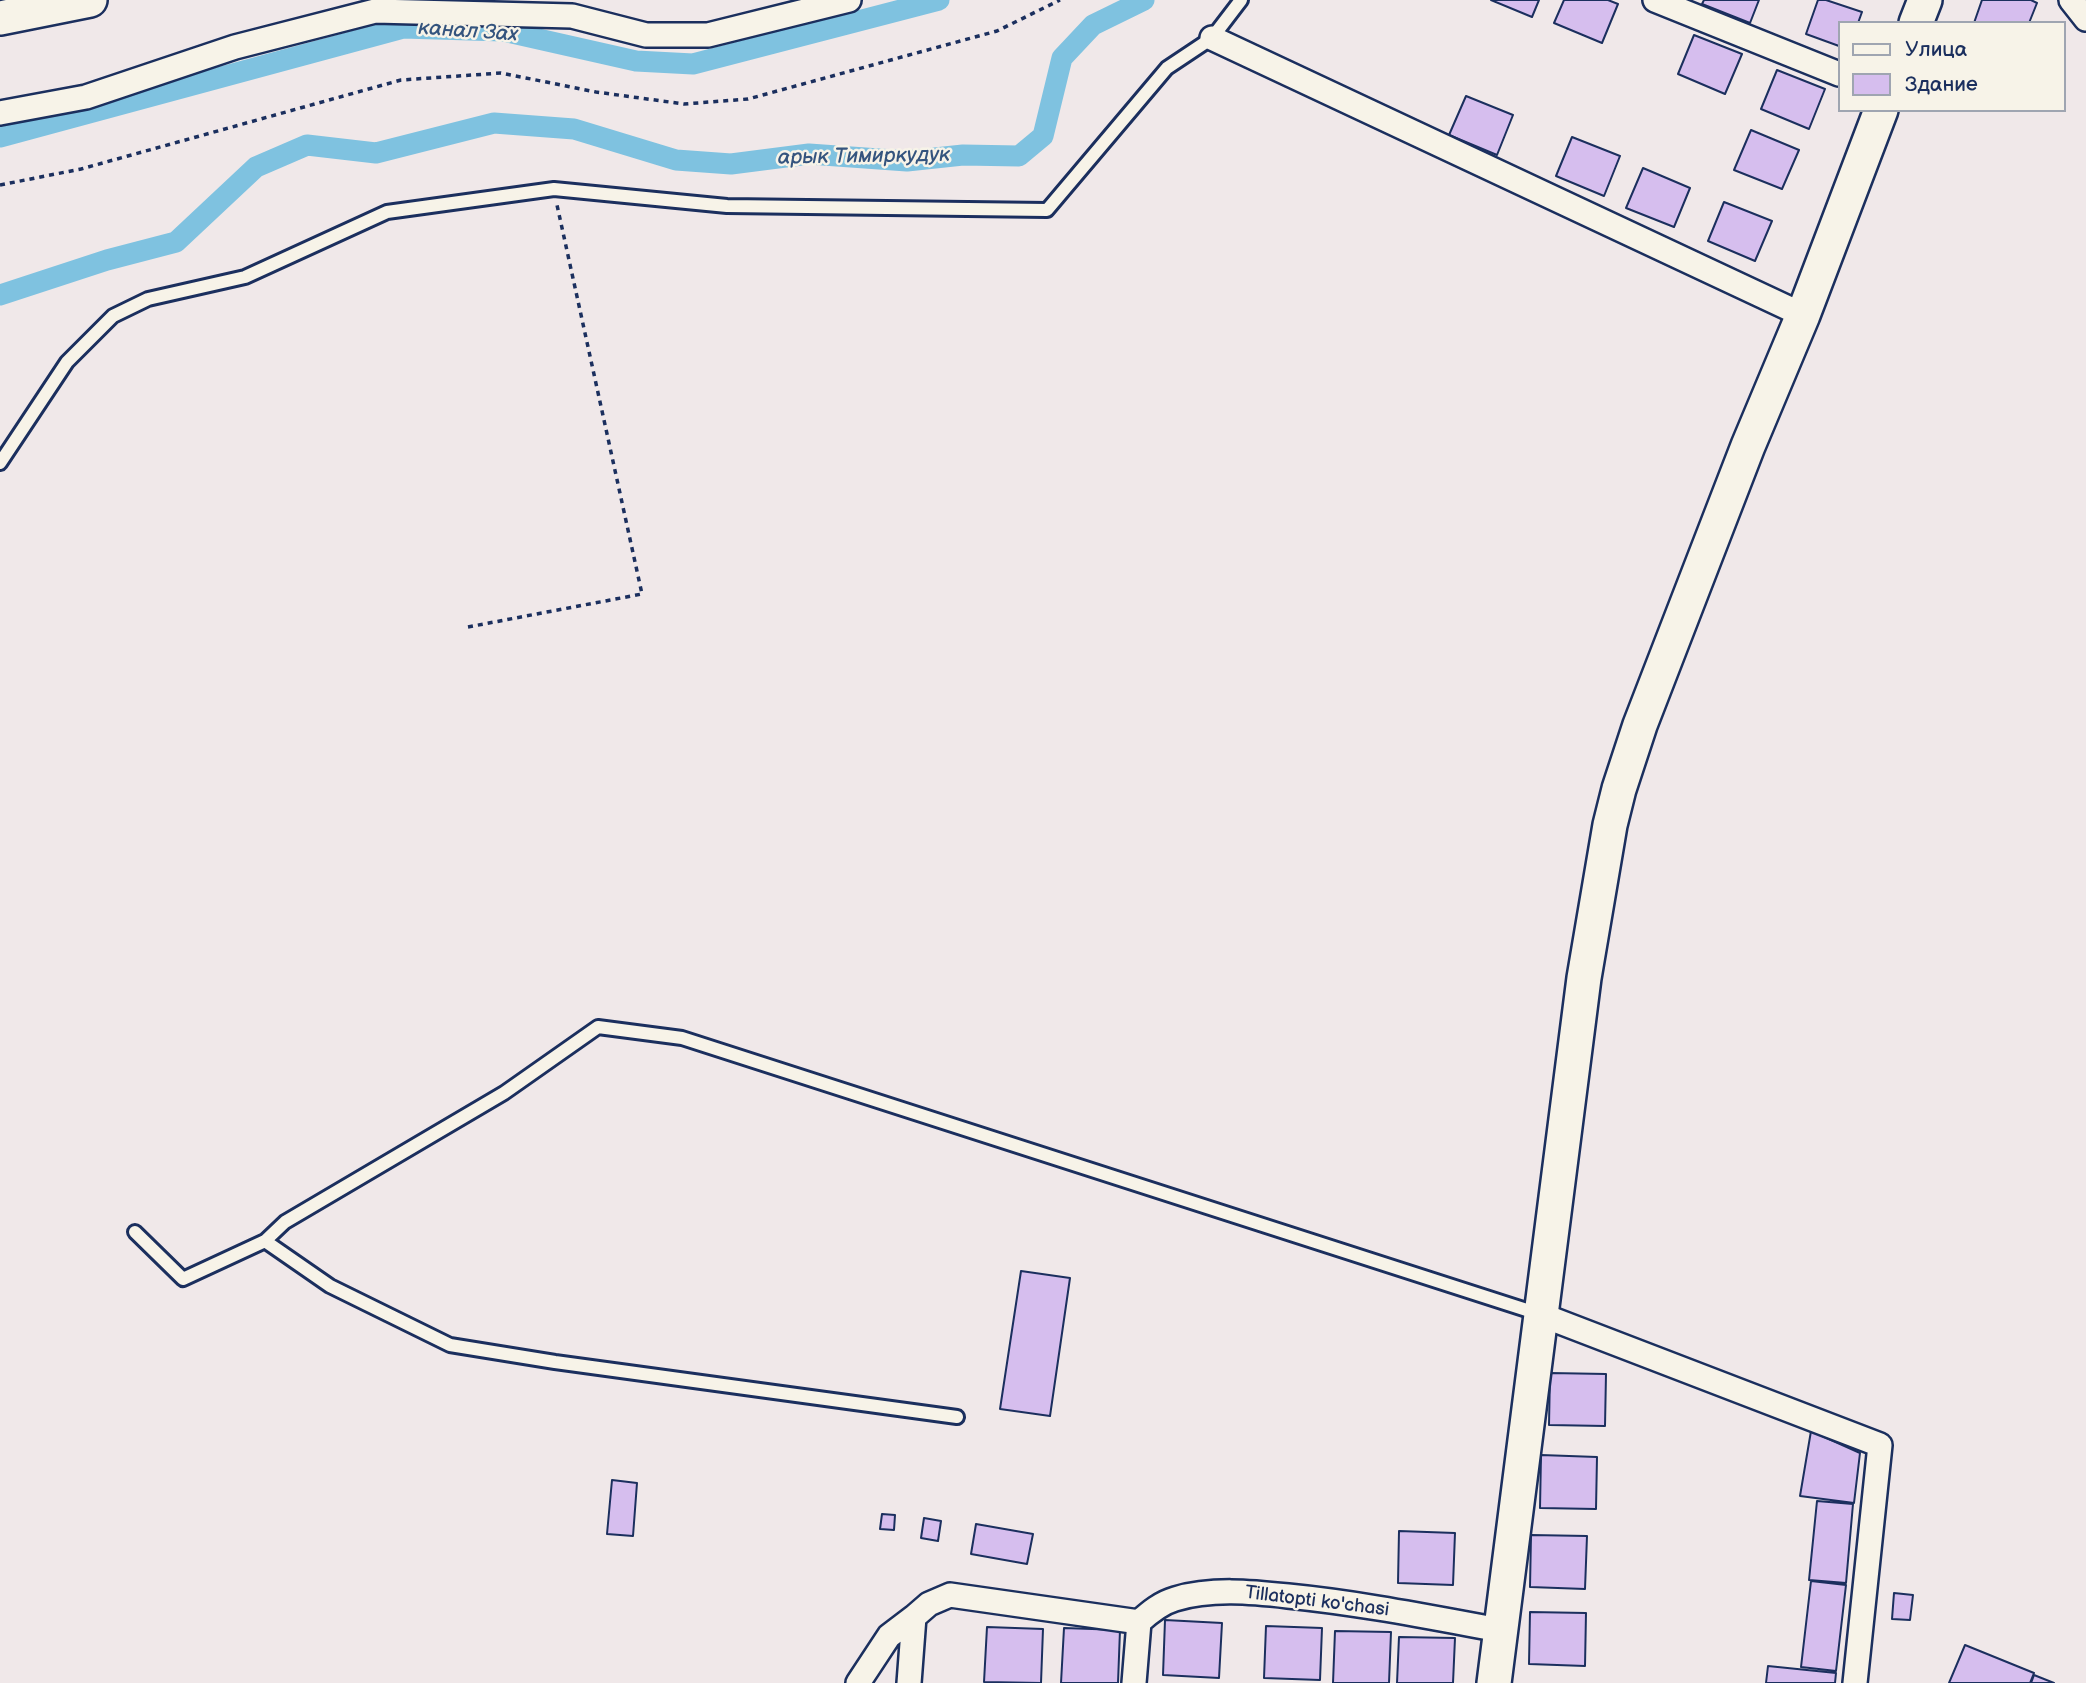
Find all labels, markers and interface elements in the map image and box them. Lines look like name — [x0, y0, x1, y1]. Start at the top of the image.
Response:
water label: канал Зах — [417, 16, 519, 48]
legend — [1838, 21, 2065, 112]
text: Улица — [1905, 37, 1967, 62]
text: Здание — [1905, 72, 1978, 97]
water label: арык Тимиркудук — [778, 143, 950, 171]
street label: Tillatopti ko'chasi — [1244, 1582, 1390, 1622]

